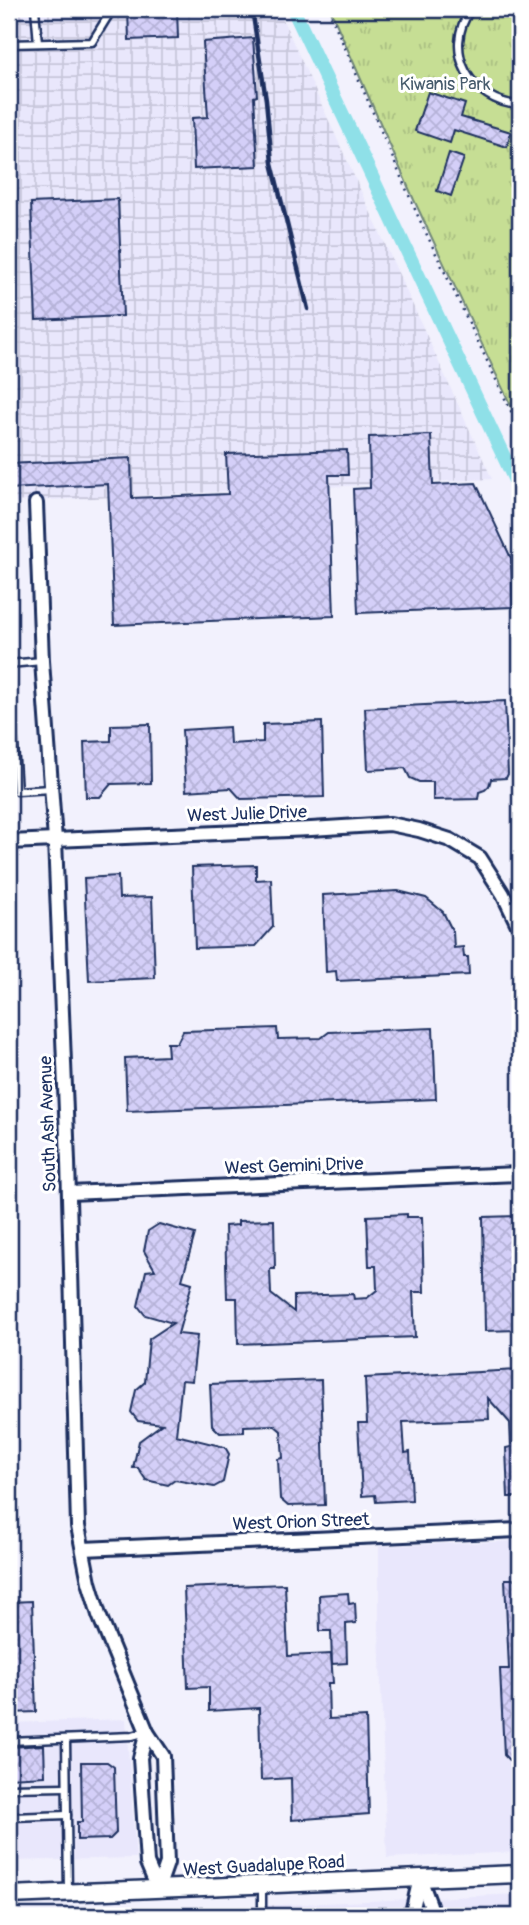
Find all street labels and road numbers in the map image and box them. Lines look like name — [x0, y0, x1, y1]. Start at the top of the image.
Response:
street label: West Julie Drive — [187, 800, 307, 828]
street label: South Ash Avenue — [34, 1055, 62, 1192]
street label: West Gemini Drive — [224, 1152, 364, 1180]
street label: West Orion Street — [232, 1508, 371, 1536]
street label: West Guadalupe Road — [183, 1850, 345, 1882]

